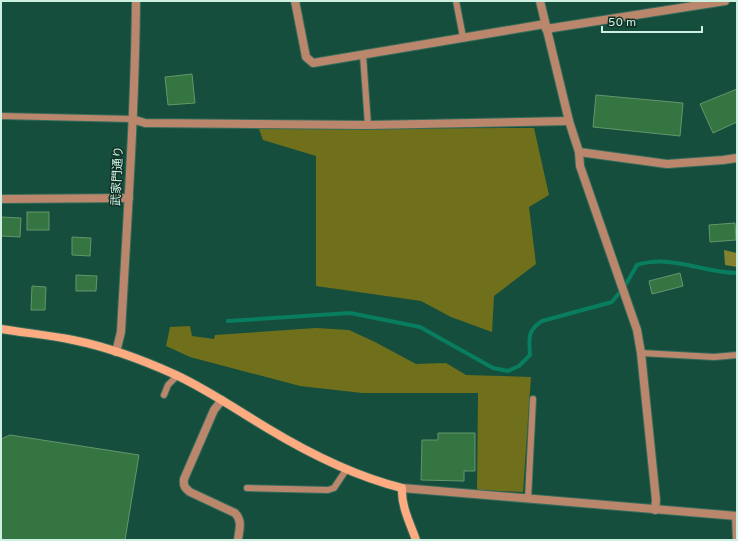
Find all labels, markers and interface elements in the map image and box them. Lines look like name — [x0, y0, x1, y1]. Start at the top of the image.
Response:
scale bar — [602, 8, 702, 34]
text: 50 m — [608, 15, 636, 31]
street label: 武家門通り — [108, 146, 128, 206]

